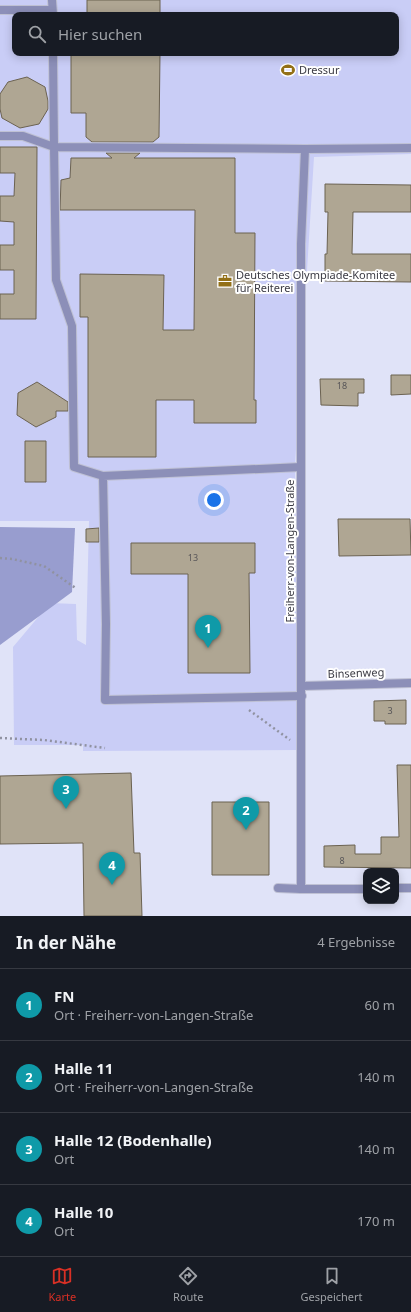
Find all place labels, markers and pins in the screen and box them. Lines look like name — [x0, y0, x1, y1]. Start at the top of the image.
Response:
sports icon: Dressur — [280, 62, 296, 78]
place label: Dressur — [299, 62, 340, 77]
place label: Deutsches Olympiade-Komitee für Reiterei — [236, 267, 395, 295]
office icon: Deutsches Olympiade-Komitee für Reiterei — [217, 273, 233, 289]
pin: 1 — [195, 615, 221, 648]
pin: 3 — [53, 776, 79, 809]
pin: 2 — [233, 797, 259, 830]
pin: 4 — [99, 852, 125, 885]

